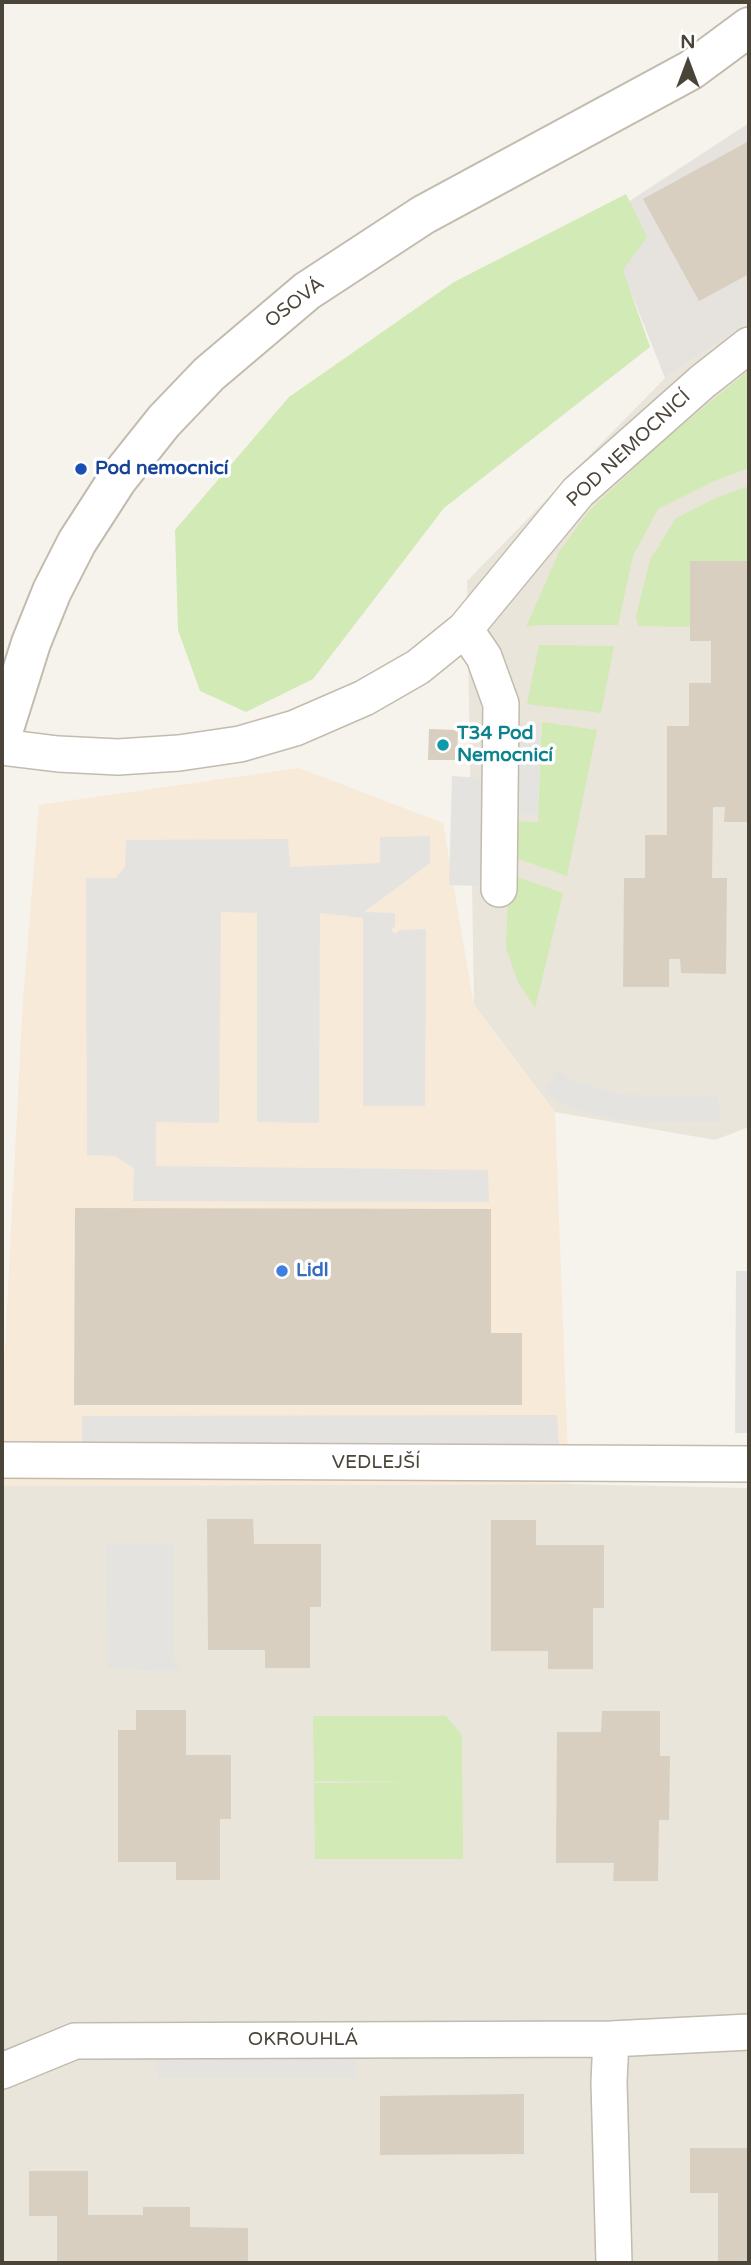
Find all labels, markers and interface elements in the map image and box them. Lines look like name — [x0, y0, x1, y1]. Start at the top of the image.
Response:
north arrow — [653, 28, 723, 98]
text: N — [680, 31, 696, 53]
street label: OSOVÁ — [261, 273, 329, 333]
street label: POD NEMOCNICÍ — [562, 386, 696, 512]
place label: Pod nemocnicí — [95, 458, 229, 480]
marker: Pod nemocnicí — [73, 461, 89, 477]
place label: T34 Pod Nemocnicí — [457, 723, 553, 767]
marker: T34 Pod Nemocnicí — [435, 737, 451, 753]
place label: Lidl — [296, 1260, 328, 1282]
marker: Lidl — [274, 1263, 290, 1279]
street label: VEDLEJŠÍ — [332, 1452, 420, 1474]
street label: OKROUHLÁ — [248, 2029, 358, 2051]

